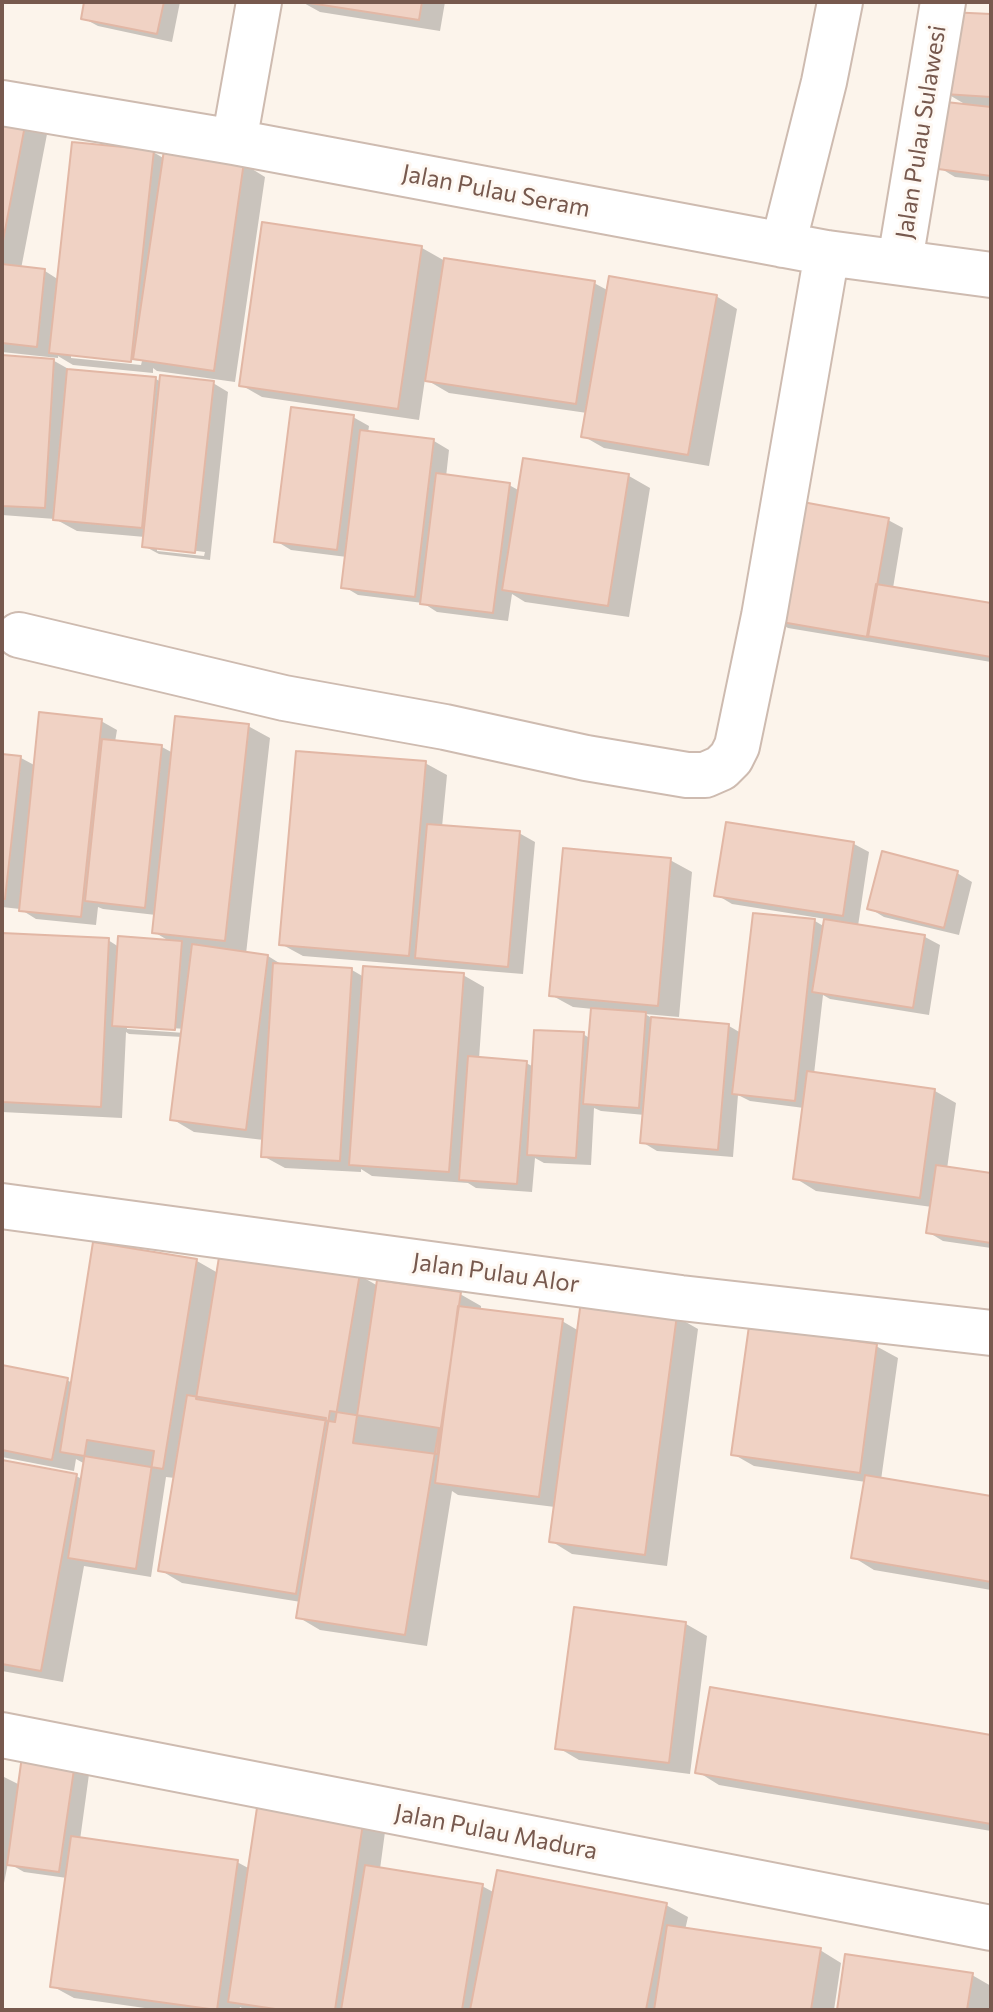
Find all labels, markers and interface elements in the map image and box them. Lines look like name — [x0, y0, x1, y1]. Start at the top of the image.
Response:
street label: Jalan Pulau Sulawesi — [890, 23, 952, 241]
street label: Jalan Pulau Seram — [399, 159, 593, 223]
street label: Jalan Pulau Alor — [411, 1247, 581, 1299]
street label: Jalan Pulau Madura — [392, 1798, 600, 1866]

